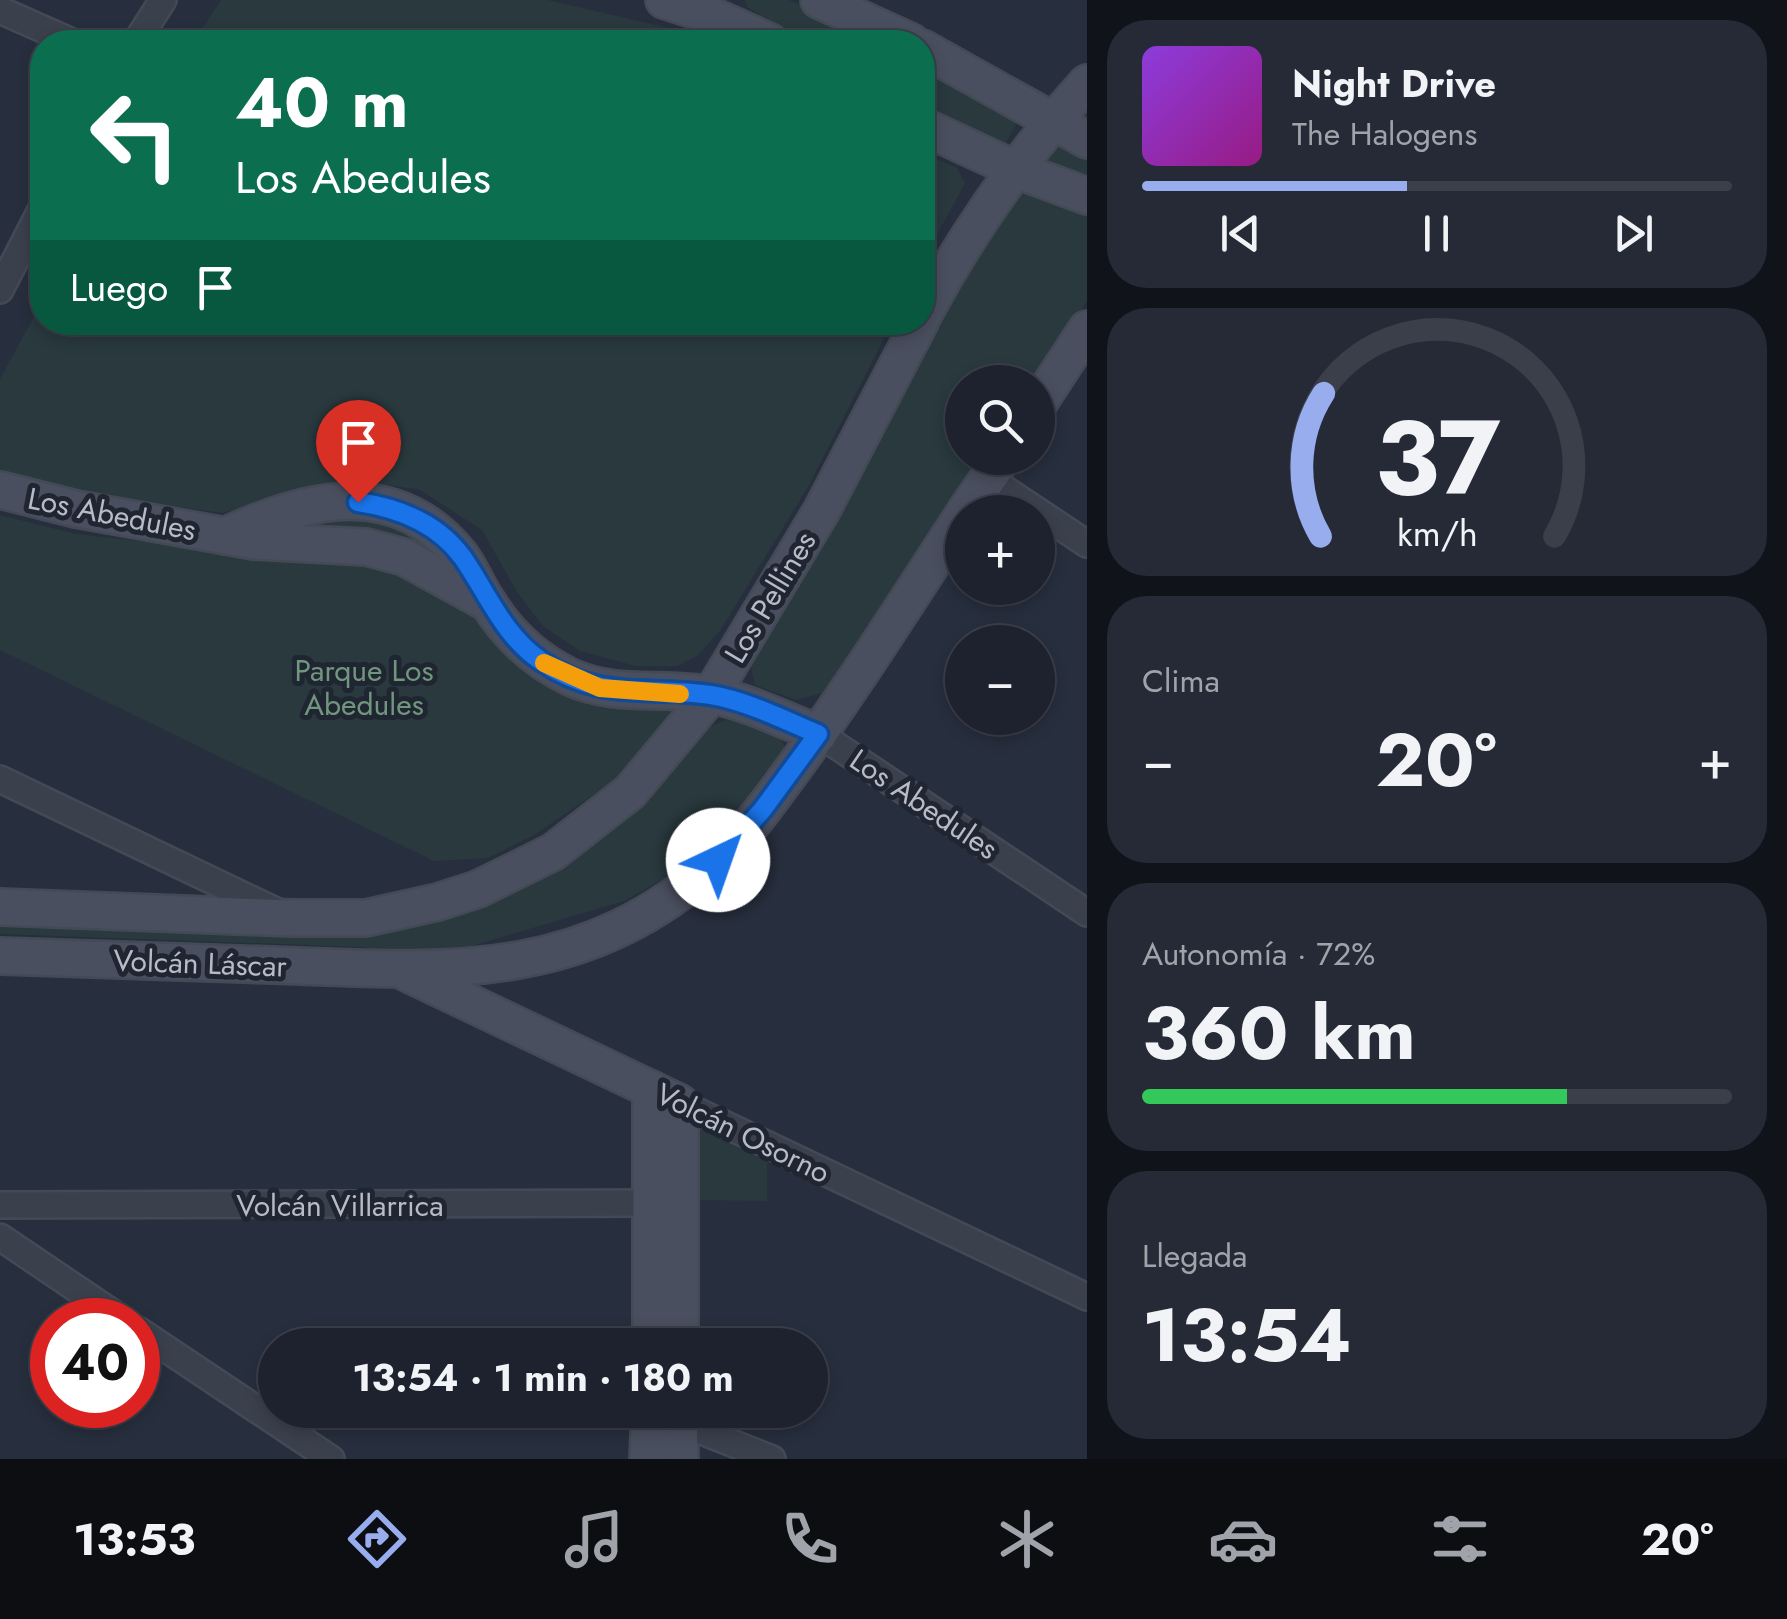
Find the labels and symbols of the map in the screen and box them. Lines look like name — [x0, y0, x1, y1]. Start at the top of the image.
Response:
pin — [316, 400, 401, 503]
street label: Los Abedules — [24, 477, 200, 551]
street label: Los Pellines — [714, 523, 826, 671]
park label: Parque Los Abedules — [294, 649, 434, 726]
street label: Los Abedules — [841, 738, 1007, 870]
position arrow — [666, 808, 770, 912]
street label: Volcán Láscar — [113, 938, 288, 988]
street label: Volcán Osorno — [649, 1072, 837, 1194]
street label: Volcán Villarrica — [236, 1184, 444, 1227]
speed limit sign: 40 — [30, 1298, 160, 1428]

